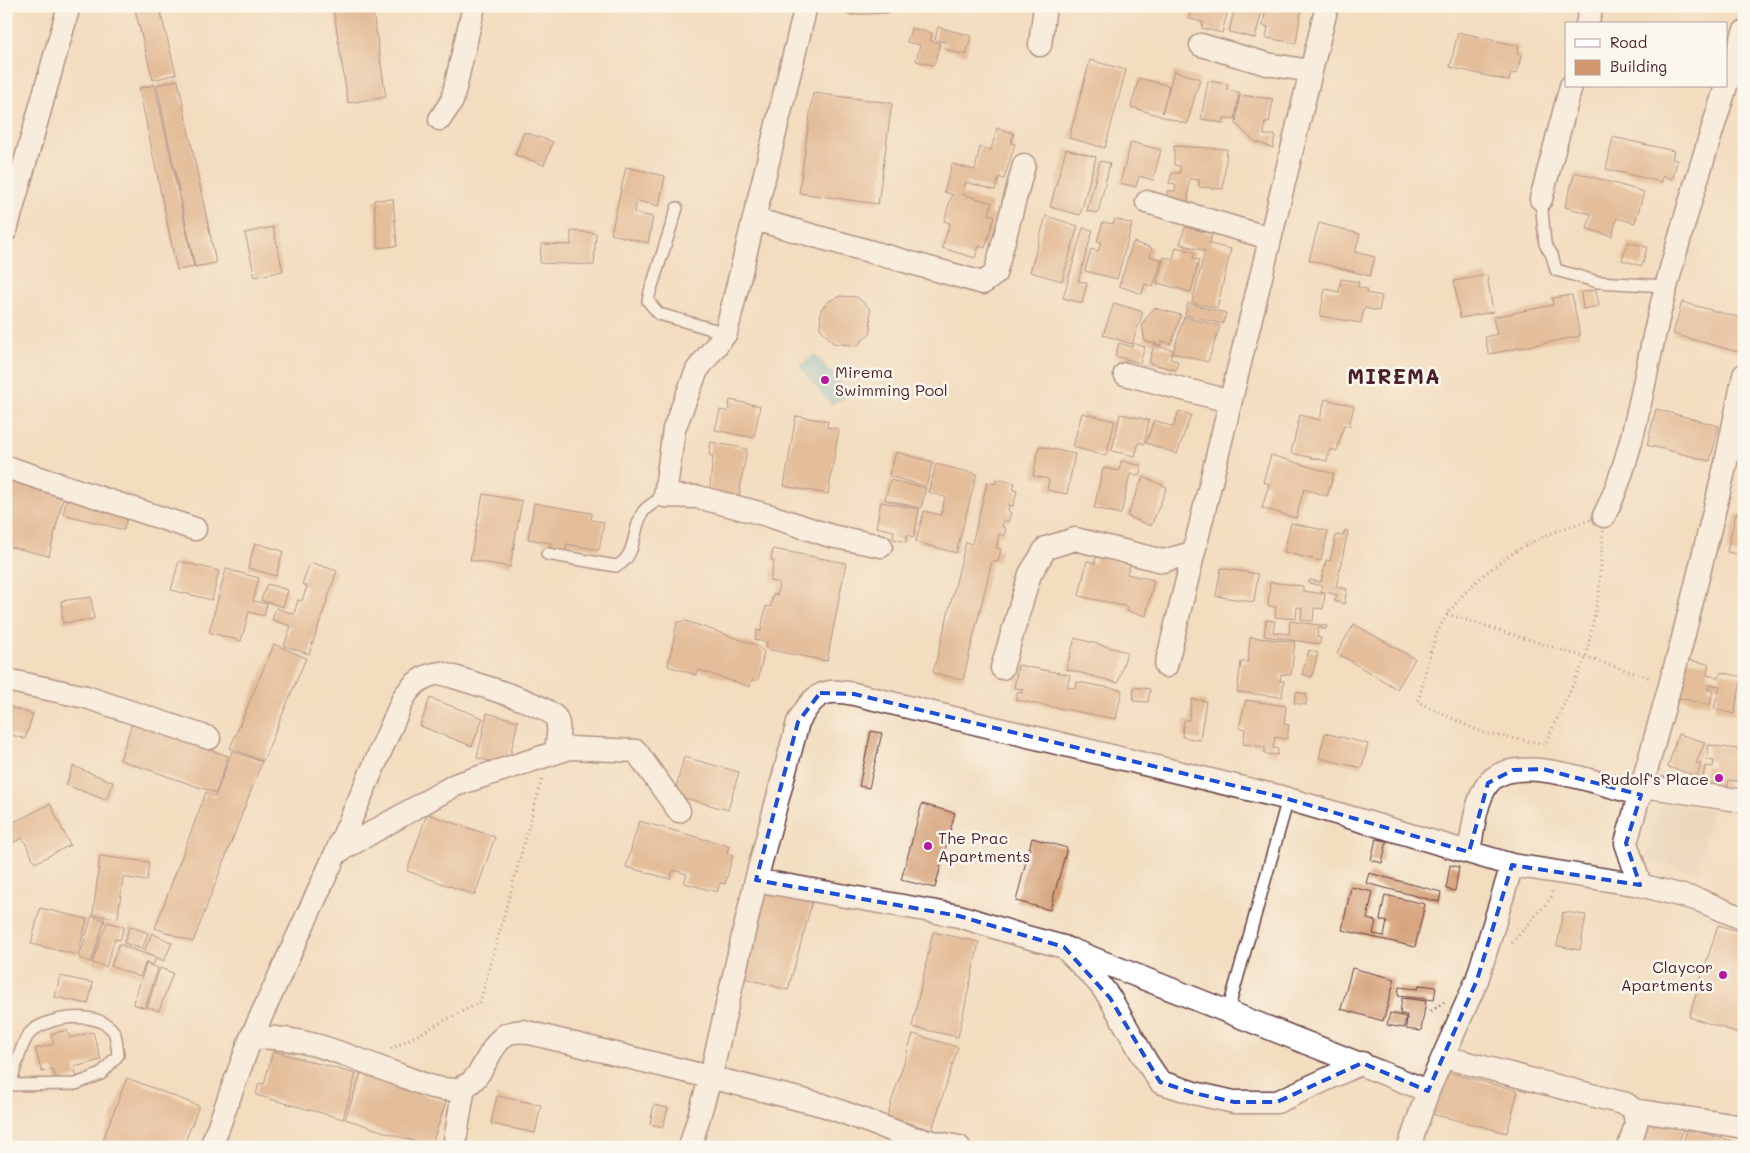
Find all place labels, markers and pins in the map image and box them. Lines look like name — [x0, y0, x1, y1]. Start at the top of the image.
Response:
place label: Mirema Swimming Pool — [835, 361, 948, 400]
marker: Mirema Swimming Pool — [819, 374, 831, 386]
place label: Rudolf's Place — [1601, 768, 1709, 789]
marker: Rudolf's Place — [1713, 772, 1725, 784]
place label: The Prac Apartments — [938, 827, 1030, 866]
marker: The Prac Apartments — [922, 840, 934, 852]
place label: Claycor Apartments — [1621, 956, 1713, 995]
marker: Claycor Apartments — [1717, 969, 1729, 981]

